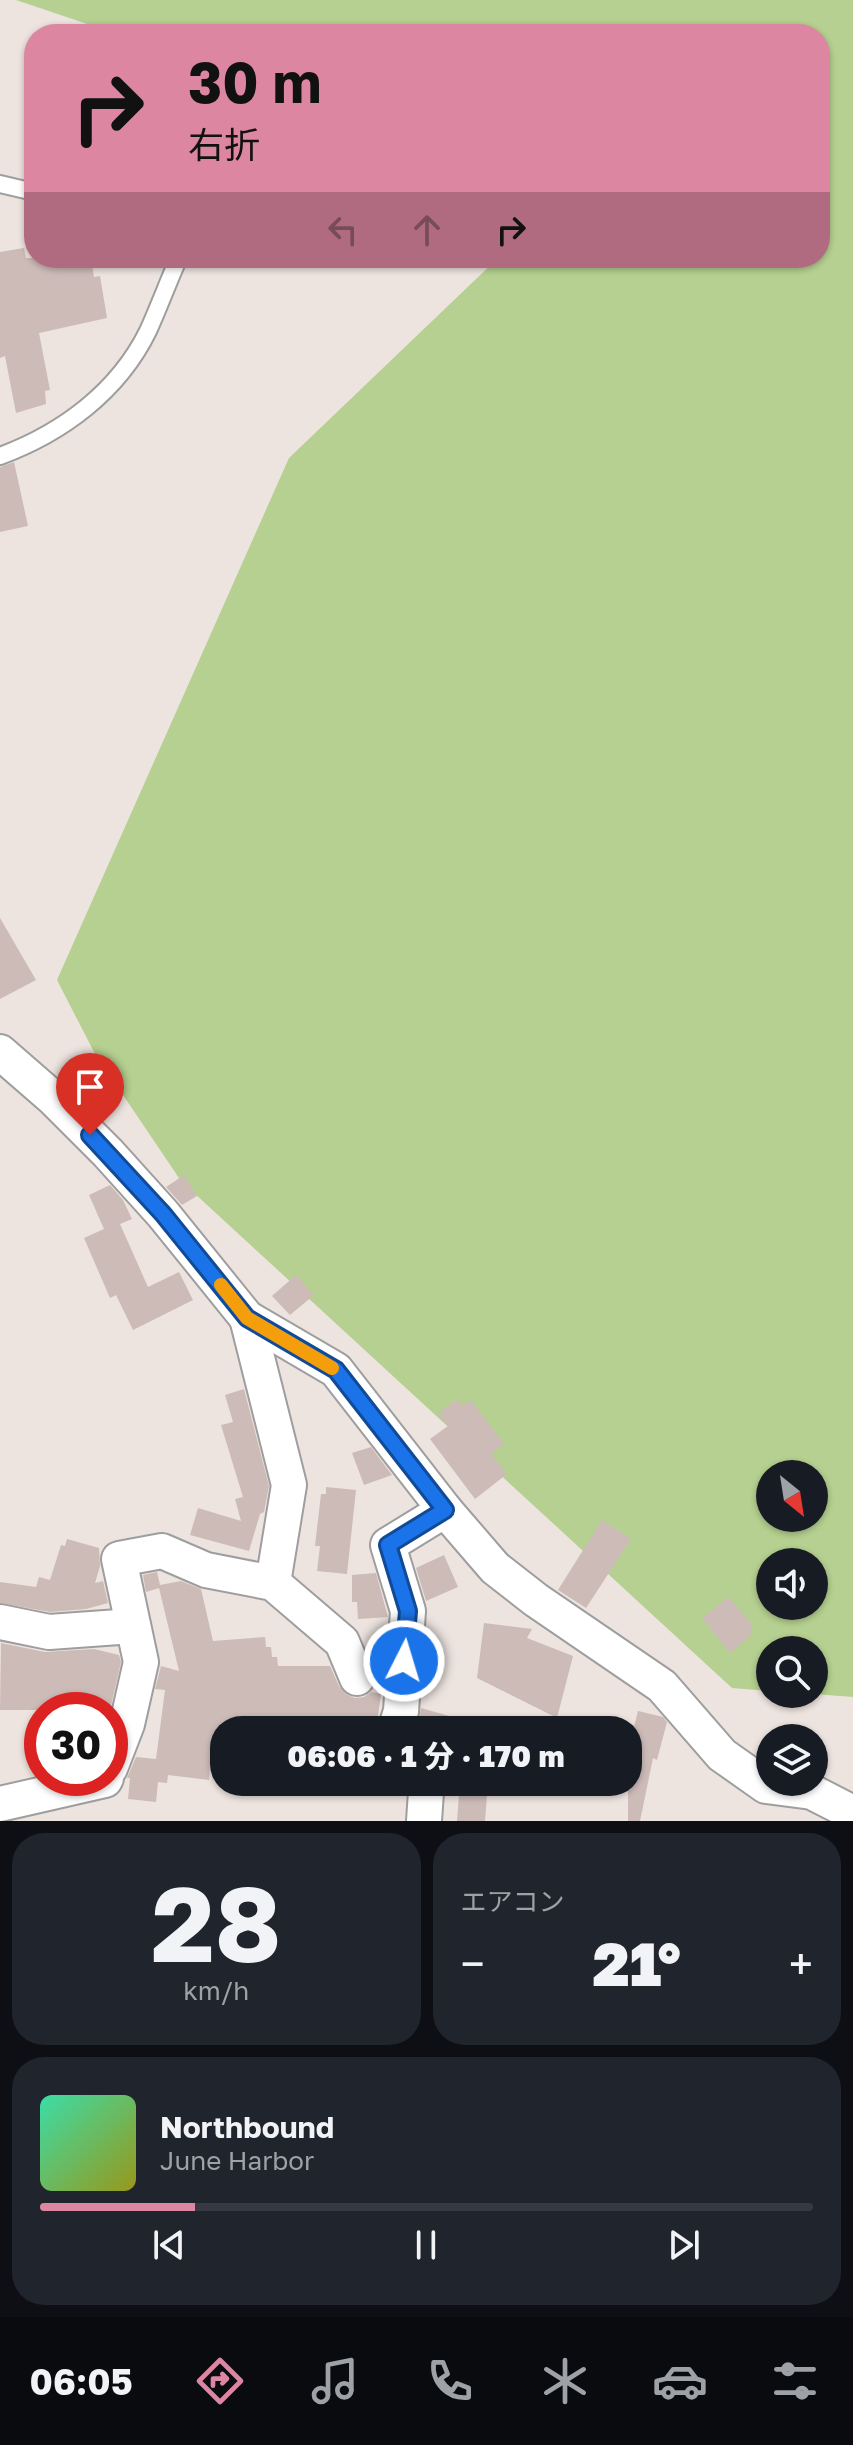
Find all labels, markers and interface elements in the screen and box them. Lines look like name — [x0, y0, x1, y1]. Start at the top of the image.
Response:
text: 30 m — [188, 48, 322, 115]
icon: right — [56, 56, 160, 160]
text: 右折 — [188, 123, 260, 166]
icon: left — [321, 208, 365, 252]
icon: ahead — [405, 208, 449, 252]
icon: right — [489, 208, 533, 252]
pin — [56, 1053, 124, 1135]
icon: arrive — [68, 1065, 112, 1109]
north arrow — [756, 1460, 828, 1532]
map controls — [756, 1460, 828, 1796]
button: sound — [756, 1548, 828, 1620]
position arrow — [362, 1619, 446, 1703]
button: search — [756, 1636, 828, 1708]
speed limit sign: 30 — [24, 1692, 128, 1796]
button: layers — [756, 1724, 828, 1796]
text: 06:06 · 1 分 · 170 m — [287, 1738, 565, 1774]
text: 28 — [151, 1860, 281, 1985]
text: エアコン — [461, 1886, 565, 1917]
text: 21° — [593, 1927, 681, 1999]
text: − — [461, 1937, 485, 1990]
text: + — [789, 1937, 813, 1990]
text: km/h — [183, 1975, 249, 2006]
text: Northbound — [160, 2109, 334, 2145]
text: June Harbor — [160, 2145, 314, 2176]
icon: previous — [147, 2223, 191, 2267]
icon: pause — [404, 2223, 448, 2267]
icon: next — [662, 2223, 706, 2267]
icon: directions — [192, 2353, 248, 2409]
icon: music — [307, 2353, 363, 2409]
icon: phone — [422, 2353, 478, 2409]
icon: climate — [537, 2353, 593, 2409]
icon: car — [652, 2353, 708, 2409]
icon: filters — [767, 2353, 823, 2409]
text: 06:05 — [30, 2360, 133, 2403]

